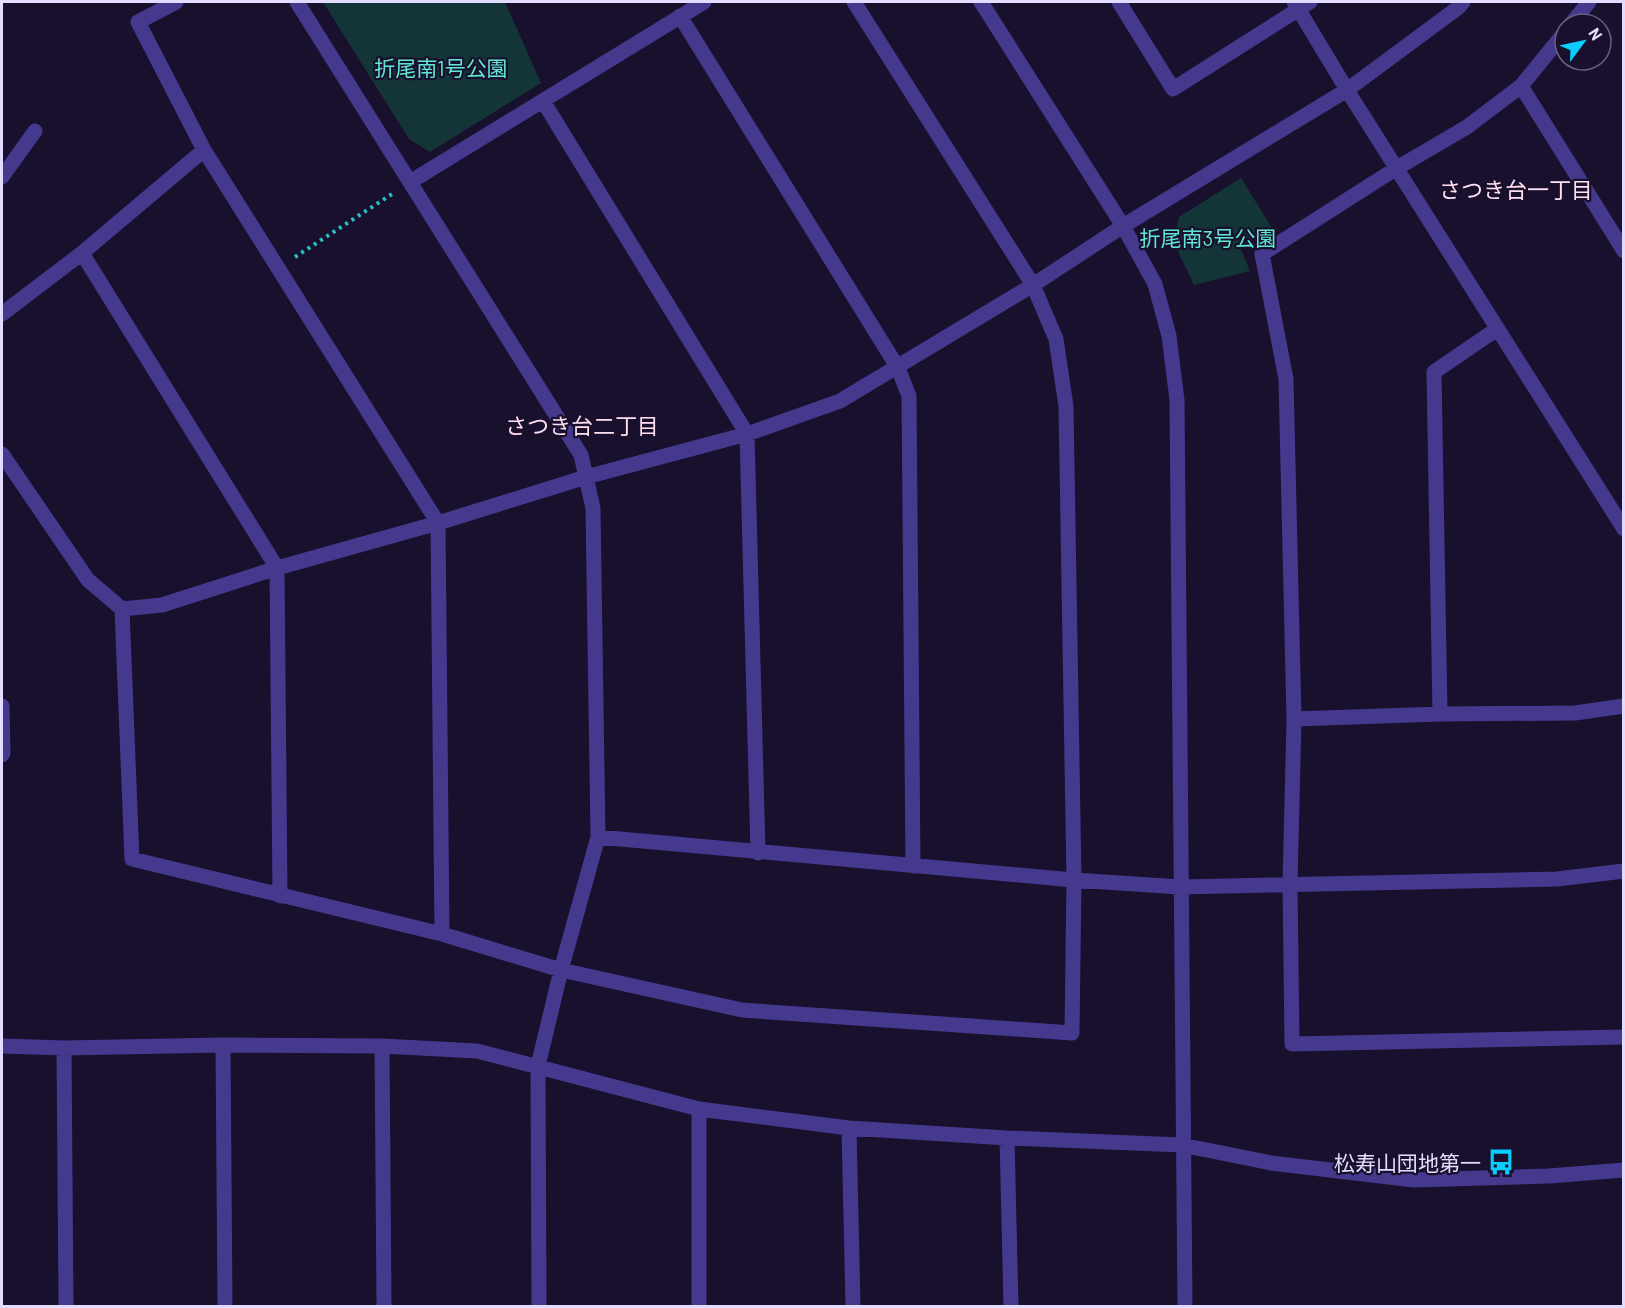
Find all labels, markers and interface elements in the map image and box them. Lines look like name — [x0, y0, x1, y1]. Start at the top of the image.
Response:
north arrow — [1553, 12, 1613, 72]
text: N — [1585, 24, 1607, 43]
park label: 折尾南1号公園 — [374, 55, 508, 80]
district label: さつき台一丁目 — [1439, 176, 1593, 202]
park label: 折尾南3号公園 — [1140, 225, 1276, 250]
district label: さつき台二丁目 — [505, 412, 659, 438]
bus stop icon: 松寿山団地第一 — [1486, 1147, 1516, 1177]
place label: 松寿山団地第一 — [1334, 1150, 1481, 1175]

